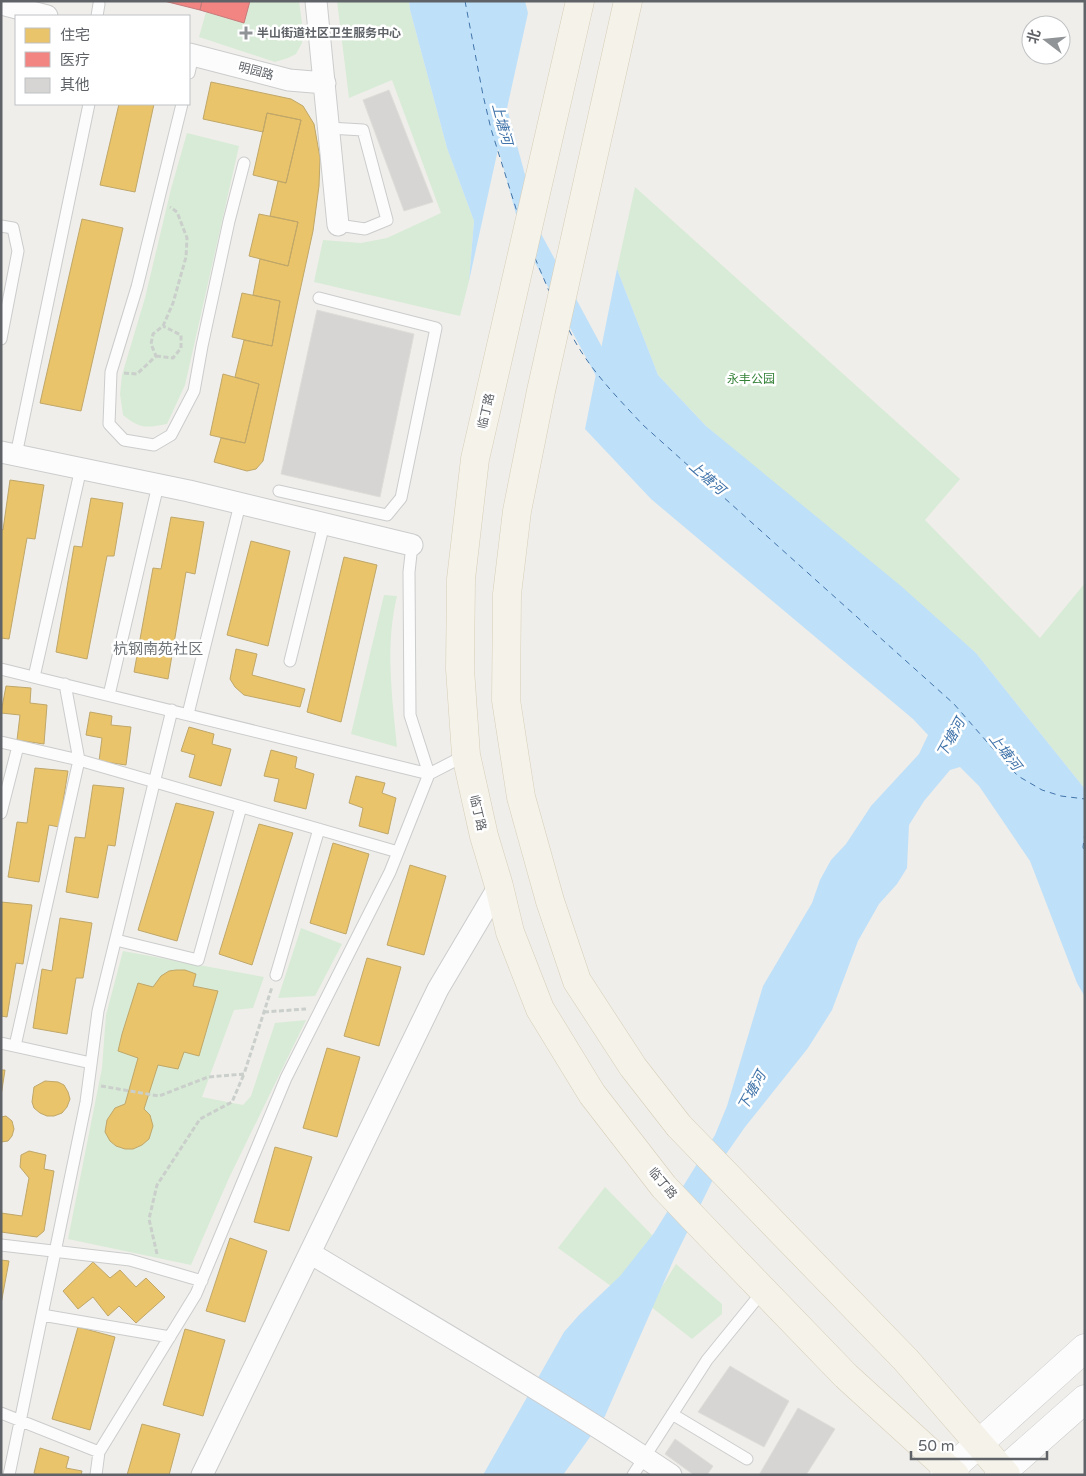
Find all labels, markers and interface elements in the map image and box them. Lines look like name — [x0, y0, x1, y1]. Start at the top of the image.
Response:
legend — [15, 15, 190, 105]
north arrow — [1021, 15, 1071, 65]
text: 住宅 — [60, 26, 90, 44]
marker: 半山街道社区卫生服务中心 — [239, 26, 253, 40]
place label: 半山街道社区卫生服务中心 — [257, 26, 401, 40]
text: 北 — [1024, 27, 1044, 46]
text: 医疗 — [60, 51, 90, 69]
street label: 明园路 — [237, 60, 275, 82]
text: 其他 — [60, 76, 90, 94]
water label: 上塘河 — [488, 102, 516, 149]
park label: 永丰公园 — [727, 372, 775, 386]
street label: 临丁路 — [475, 392, 497, 430]
water label: 上塘河 — [686, 458, 731, 500]
district label: 杭钢南苑社区 — [113, 640, 203, 658]
water label: 下塘河 — [933, 713, 970, 760]
water label: 上塘河 — [985, 730, 1026, 776]
street label: 临丁路 — [467, 794, 489, 832]
water label: 下塘河 — [734, 1066, 771, 1113]
street label: 临丁路 — [646, 1165, 680, 1201]
scale bar — [911, 1428, 1047, 1460]
text: 50 m — [918, 1437, 955, 1455]

